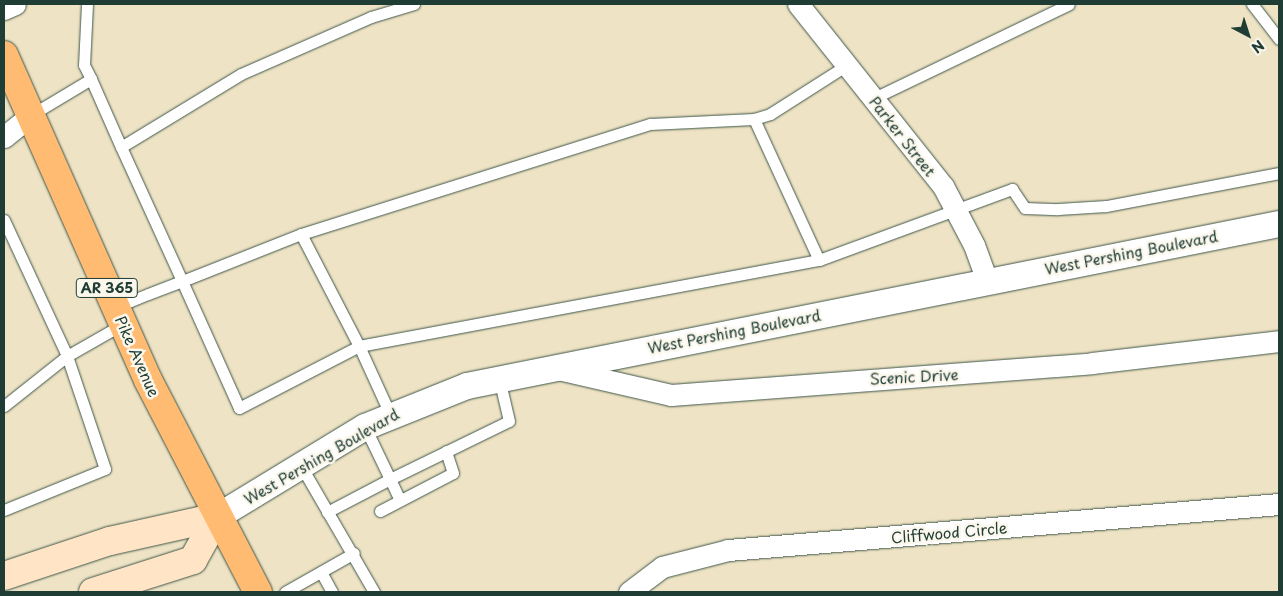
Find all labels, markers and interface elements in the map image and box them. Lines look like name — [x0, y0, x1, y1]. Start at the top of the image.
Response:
north arrow — [1223, 10, 1273, 60]
text: N — [1247, 35, 1269, 58]
street label: Parker Street — [866, 92, 940, 180]
street label: West Pershing Boulevard — [1042, 226, 1220, 278]
road number: AR 365 — [74, 276, 140, 300]
street label: West Pershing Boulevard — [645, 305, 823, 357]
street label: Pike Avenue — [112, 313, 164, 399]
street label: Scenic Drive — [869, 365, 959, 387]
street label: West Pershing Boulevard — [240, 404, 402, 508]
street label: Cliffwood Circle — [890, 518, 1008, 546]

